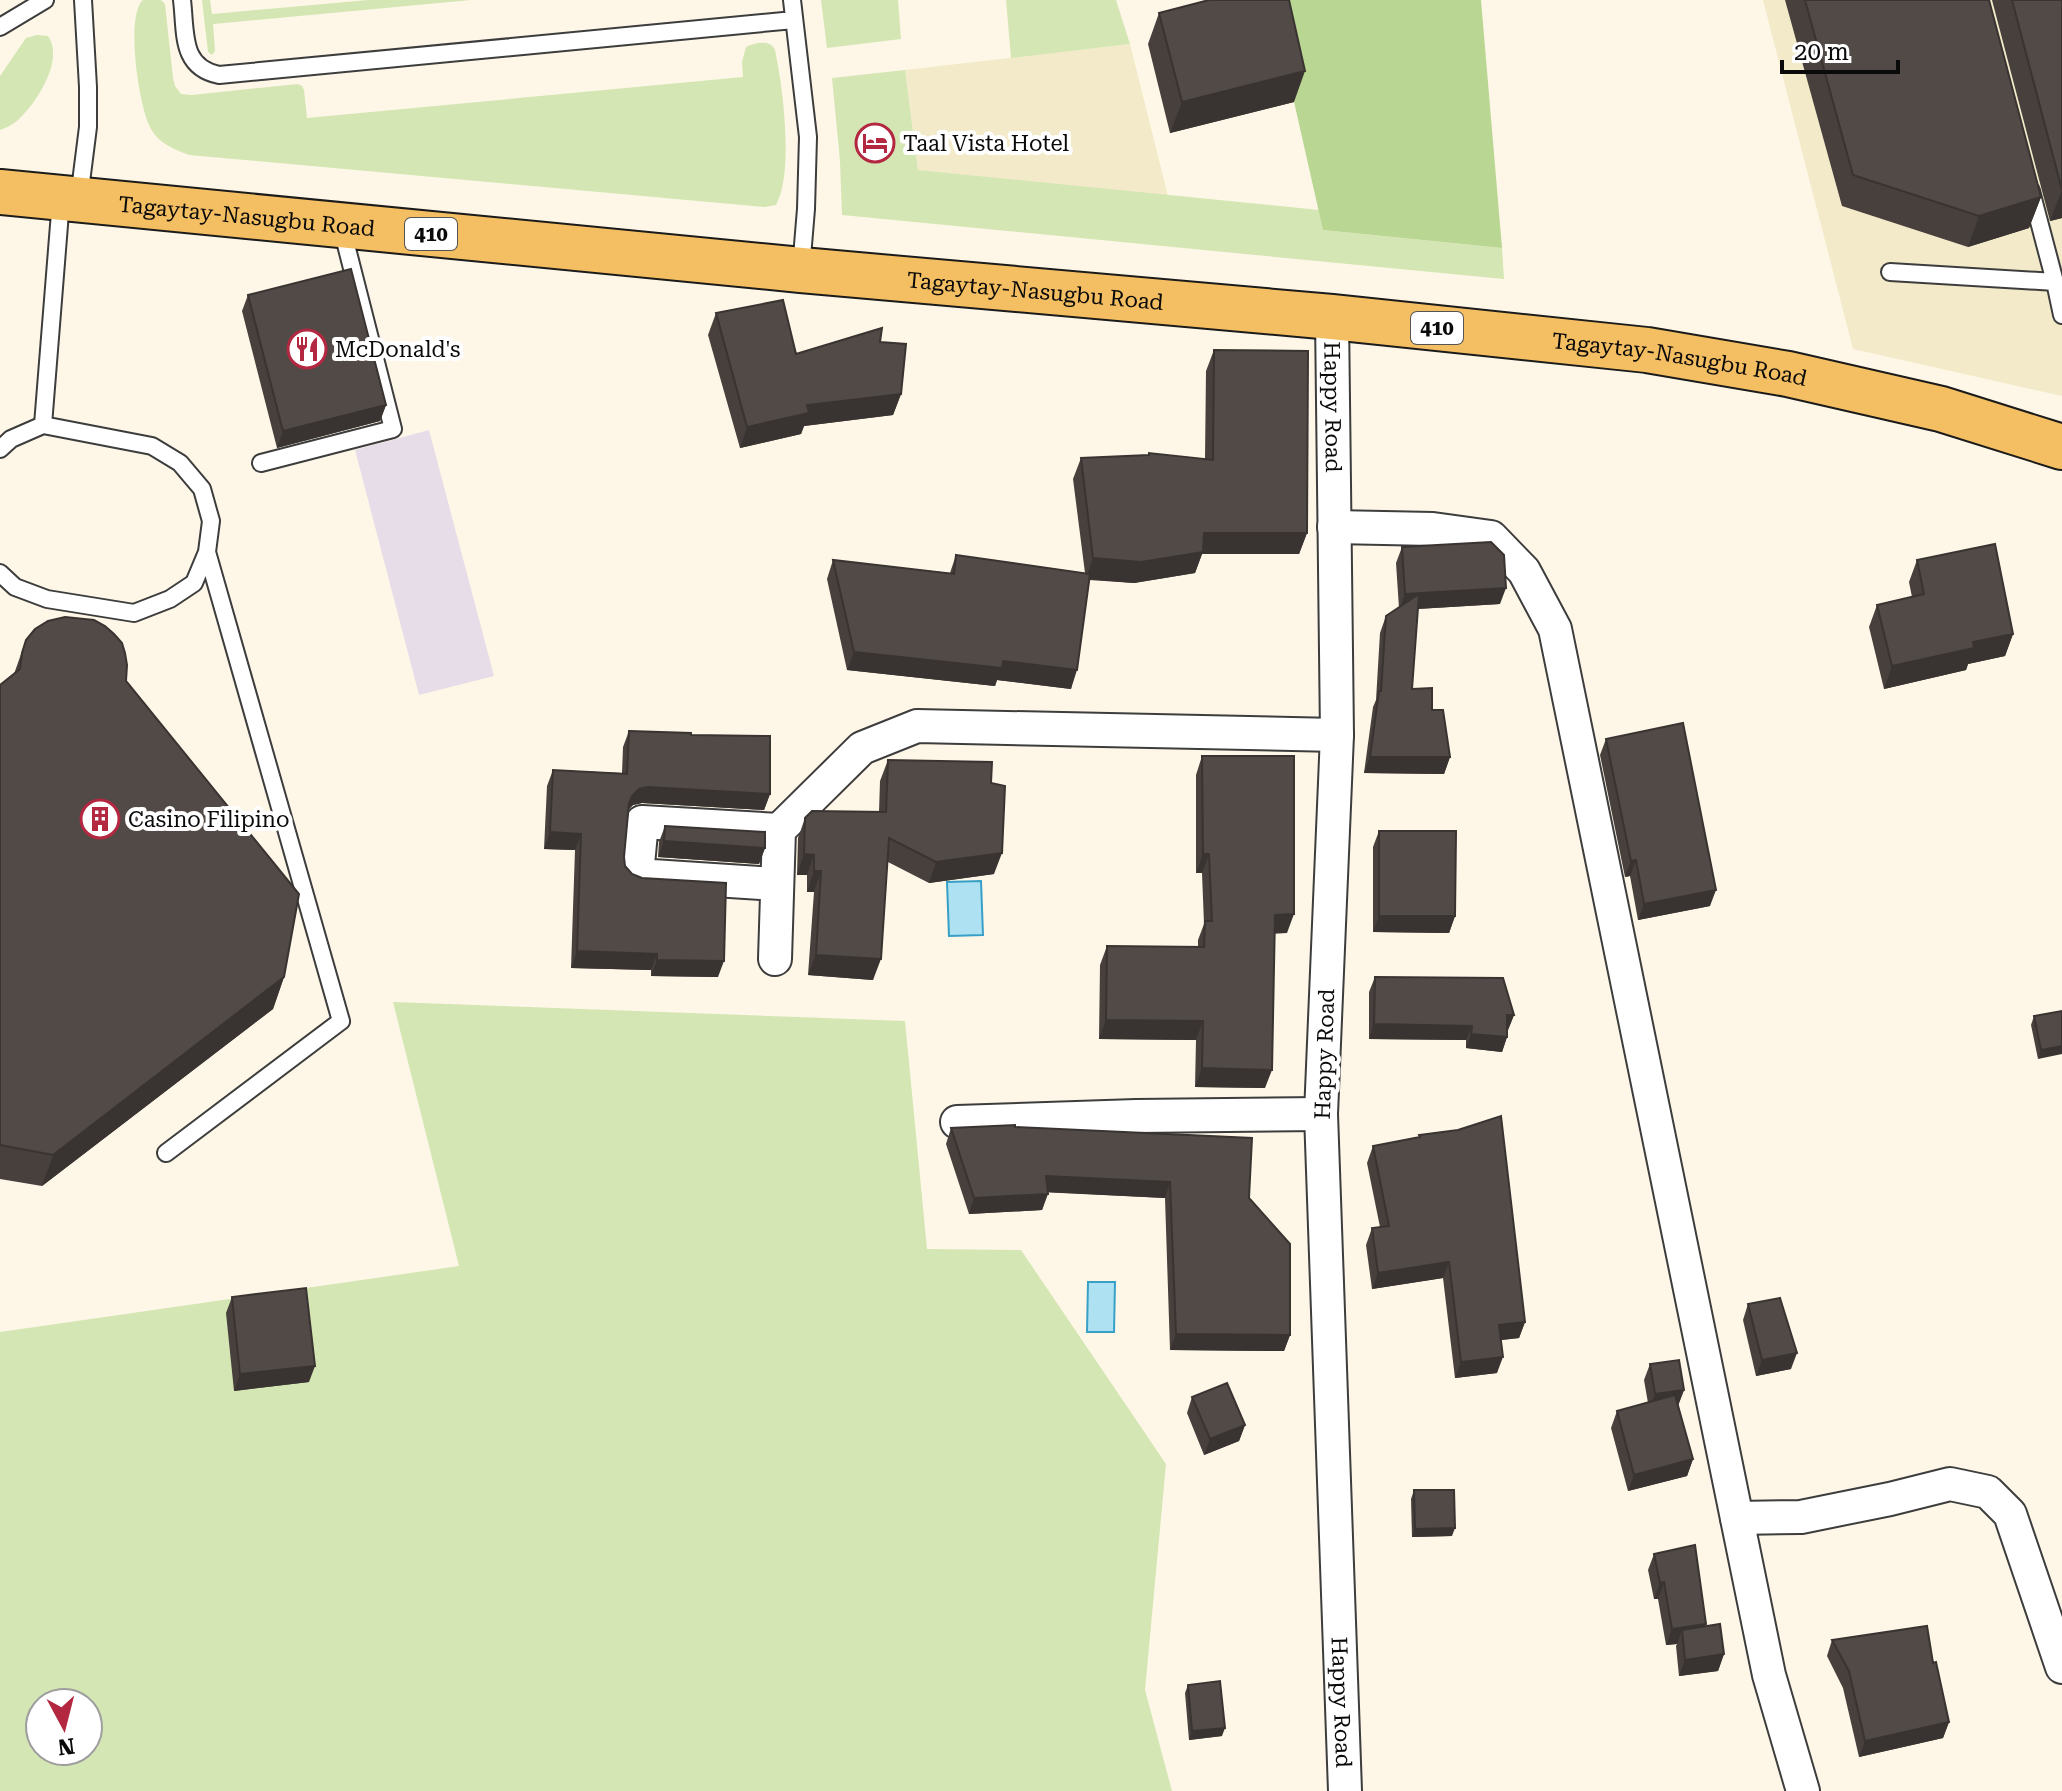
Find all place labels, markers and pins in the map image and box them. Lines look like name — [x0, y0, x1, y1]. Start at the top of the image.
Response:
hotel icon: Taal Vista Hotel — [854, 122, 896, 164]
place label: Taal Vista Hotel — [903, 131, 1069, 156]
restaurant icon: McDonald's — [286, 328, 328, 370]
place label: McDonald's — [335, 337, 460, 362]
building icon: Casino Filipino — [79, 798, 121, 840]
place label: Casino Filipino — [128, 807, 290, 832]

